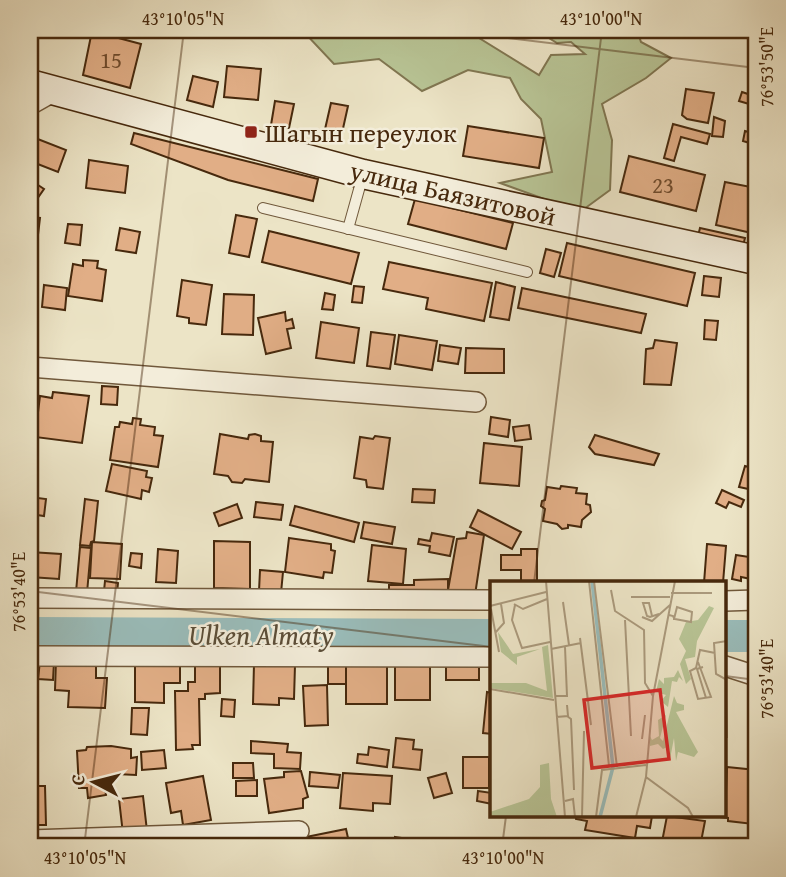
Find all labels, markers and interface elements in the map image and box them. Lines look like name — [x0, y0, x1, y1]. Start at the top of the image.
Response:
text: 43°10'05"N — [142, 5, 225, 32]
text: 43°10'00"N — [560, 5, 643, 32]
text: 76°53'50"E — [753, 27, 780, 107]
house number: 15 — [100, 43, 122, 76]
place label: Шагын переулок — [265, 113, 457, 152]
marker: Шагын переулок — [243, 124, 259, 140]
street label: улица Баязитовой — [345, 150, 560, 236]
house number: 23 — [652, 168, 674, 201]
text: 76°53'40"E — [5, 552, 32, 632]
inset map — [490, 581, 726, 818]
water label: Ulken Almaty — [188, 614, 334, 655]
text: 76°53'40"E — [753, 639, 780, 719]
north arrow — [60, 748, 130, 818]
text: С — [63, 773, 92, 787]
text: 43°10'05"N — [44, 844, 127, 871]
text: 43°10'00"N — [462, 844, 545, 871]

